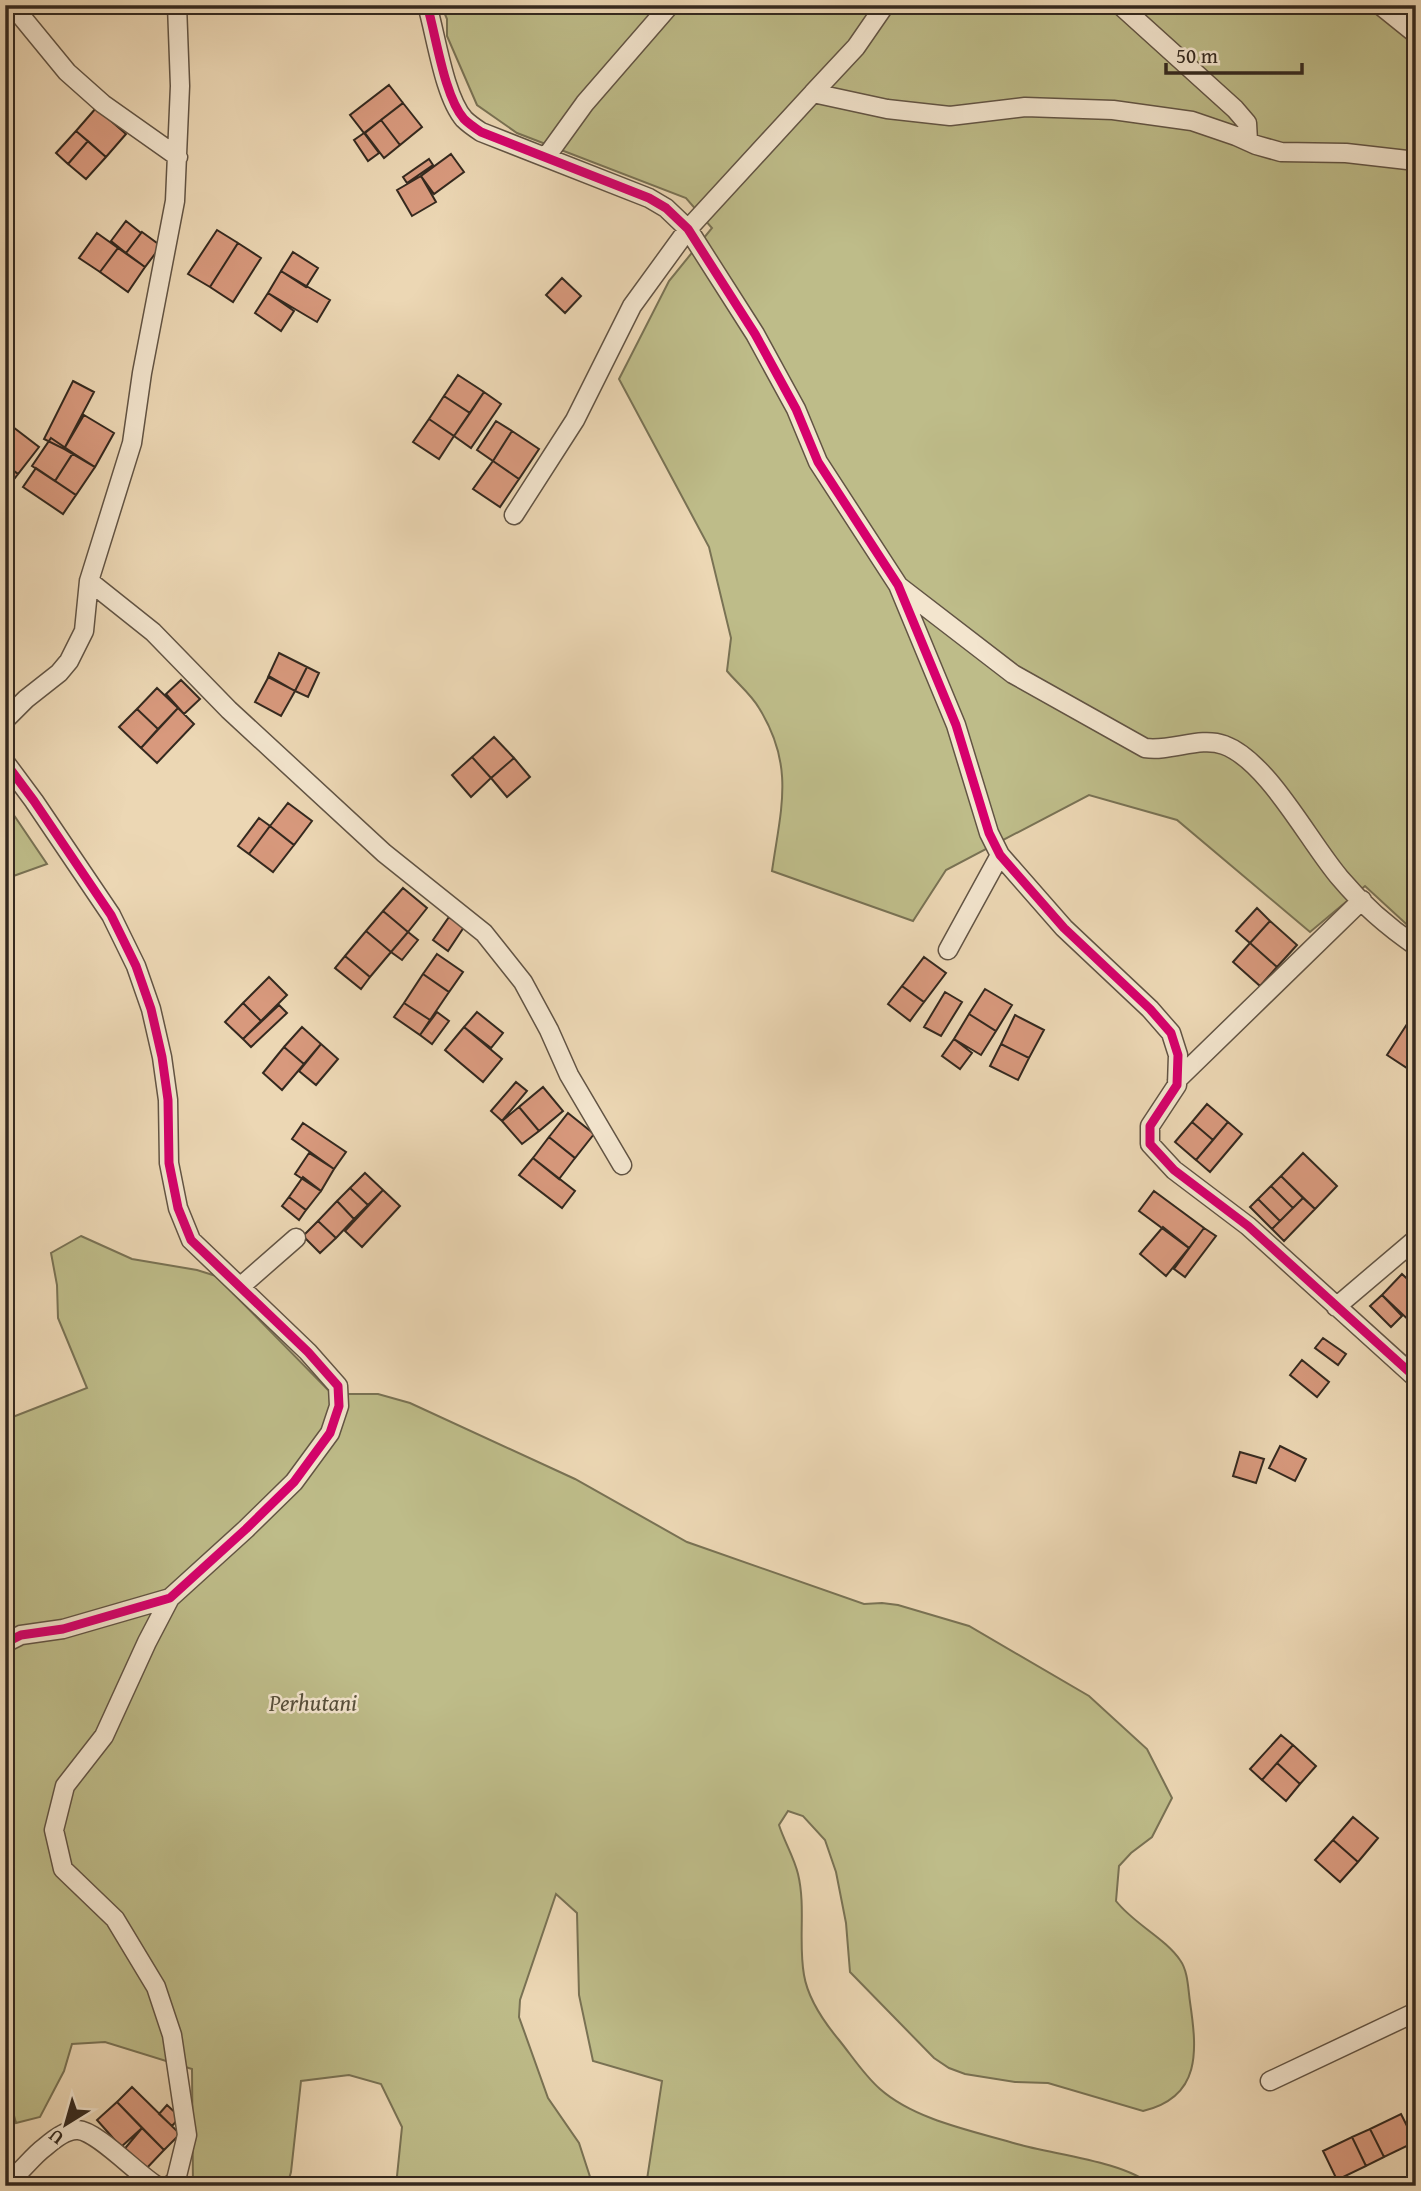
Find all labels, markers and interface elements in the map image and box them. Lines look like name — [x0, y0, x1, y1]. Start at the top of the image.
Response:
scale bar — [1166, 32, 1302, 76]
text: 50 m — [1176, 40, 1218, 71]
park label: Perhutani — [268, 1686, 357, 1719]
north arrow — [32, 2090, 102, 2160]
text: U — [42, 2122, 69, 2153]

